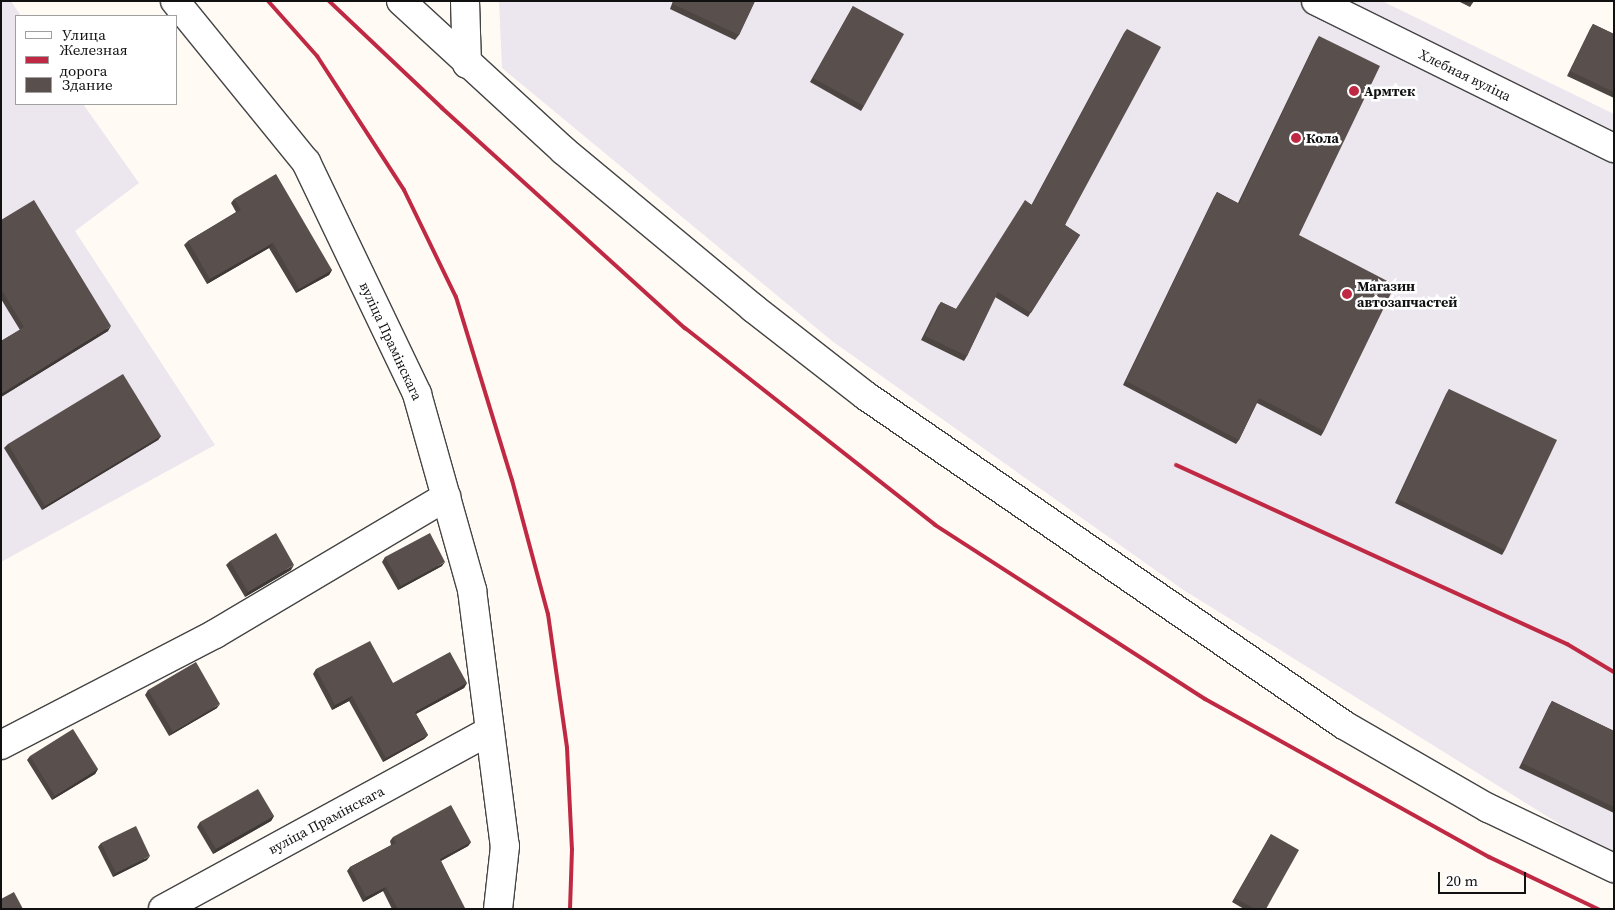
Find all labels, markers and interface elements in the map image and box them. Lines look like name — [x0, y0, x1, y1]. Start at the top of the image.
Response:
legend — [15, 15, 178, 105]
text: Улица — [62, 24, 106, 45]
text: Железная дорога — [59, 39, 128, 81]
street label: Хлебная вуліца — [1416, 45, 1514, 105]
text: Здание — [62, 74, 113, 95]
place label: Армтек — [1364, 83, 1415, 99]
marker: Армтек — [1348, 85, 1360, 97]
place label: Кола — [1306, 130, 1339, 146]
marker: Кола — [1290, 132, 1302, 144]
place label: Магазин автозапчастей — [1357, 278, 1457, 310]
street label: вуліца Прамінскага — [356, 279, 426, 403]
marker: Магазин автозапчастей — [1341, 288, 1353, 300]
street label: вуліца Прамінскага — [265, 782, 387, 858]
scale bar — [1440, 862, 1528, 894]
text: 20 m — [1446, 870, 1478, 891]

